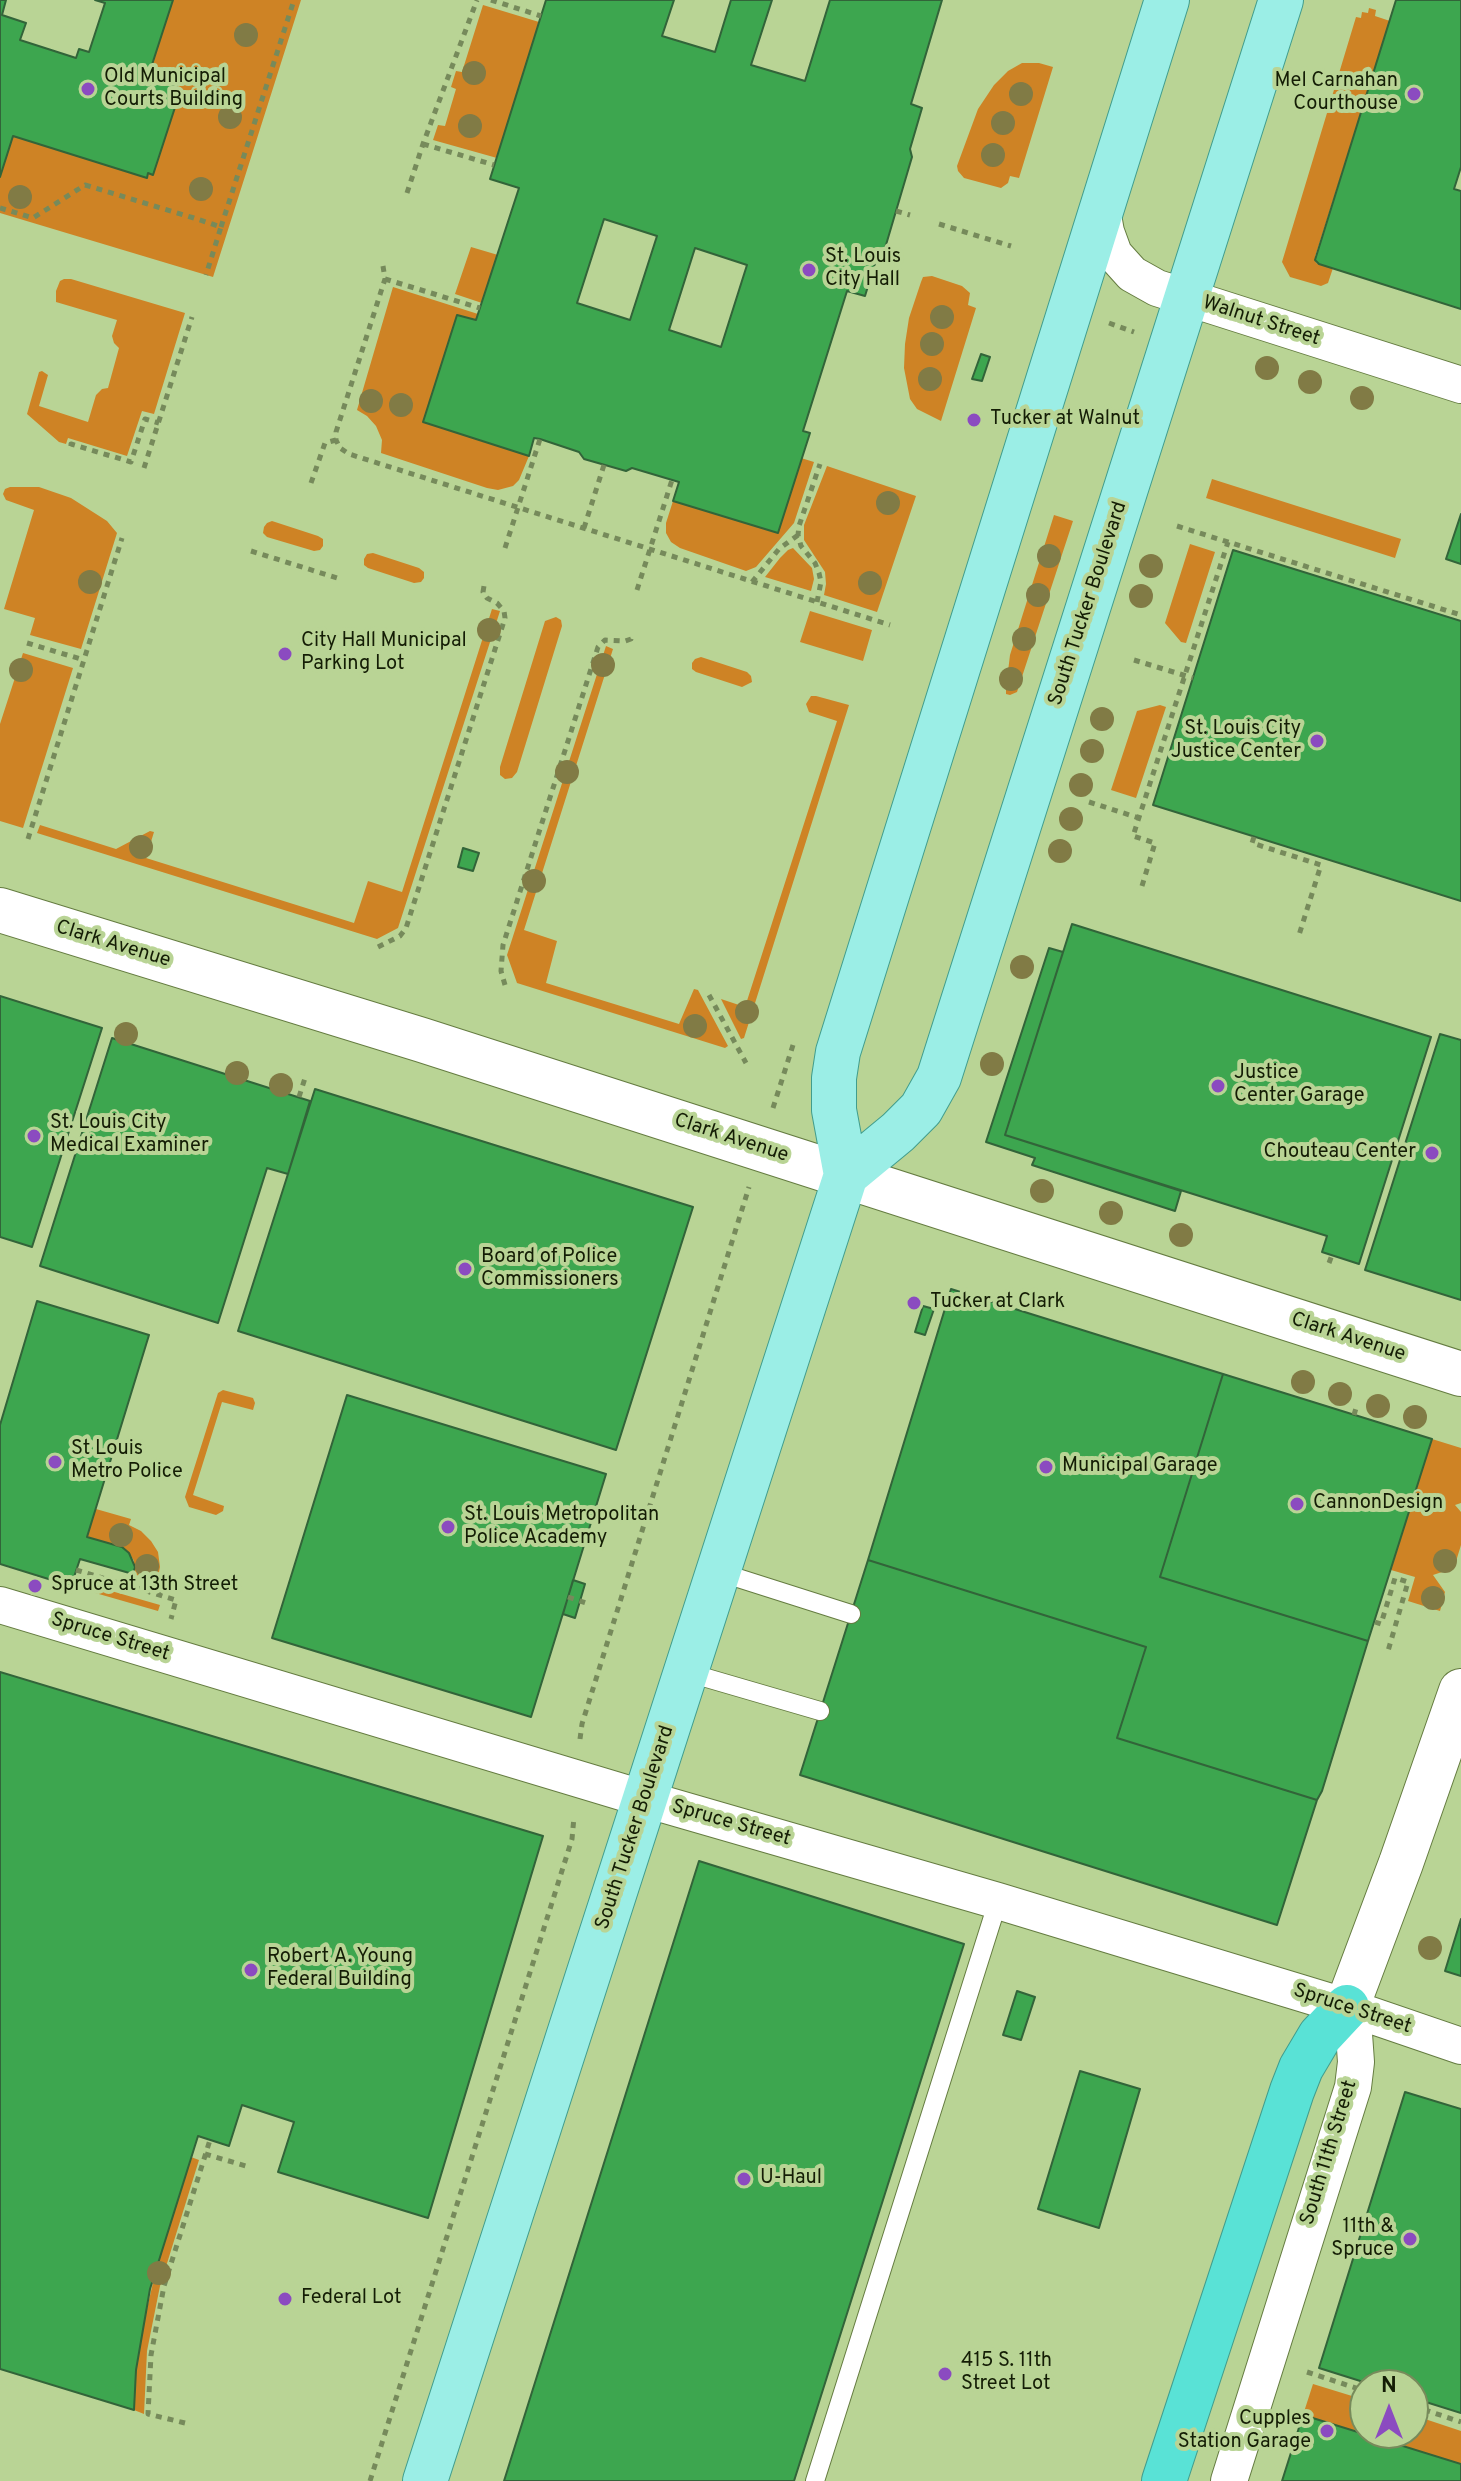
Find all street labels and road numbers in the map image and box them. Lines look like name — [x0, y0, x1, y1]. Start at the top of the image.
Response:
street label: Walnut Street — [1199, 292, 1323, 352]
street label: South Tucker Boulevard — [1045, 499, 1133, 709]
street label: Clark Avenue — [53, 916, 173, 974]
street label: Clark Avenue — [671, 1109, 791, 1169]
street label: Clark Avenue — [1288, 1308, 1408, 1368]
street label: Spruce Street — [48, 1609, 172, 1667]
street label: South Tucker Boulevard — [592, 1723, 680, 1933]
street label: Spruce Street — [669, 1796, 793, 1852]
street label: Spruce Street — [1290, 1980, 1414, 2040]
street label: South 11th Street — [1297, 2078, 1363, 2228]

